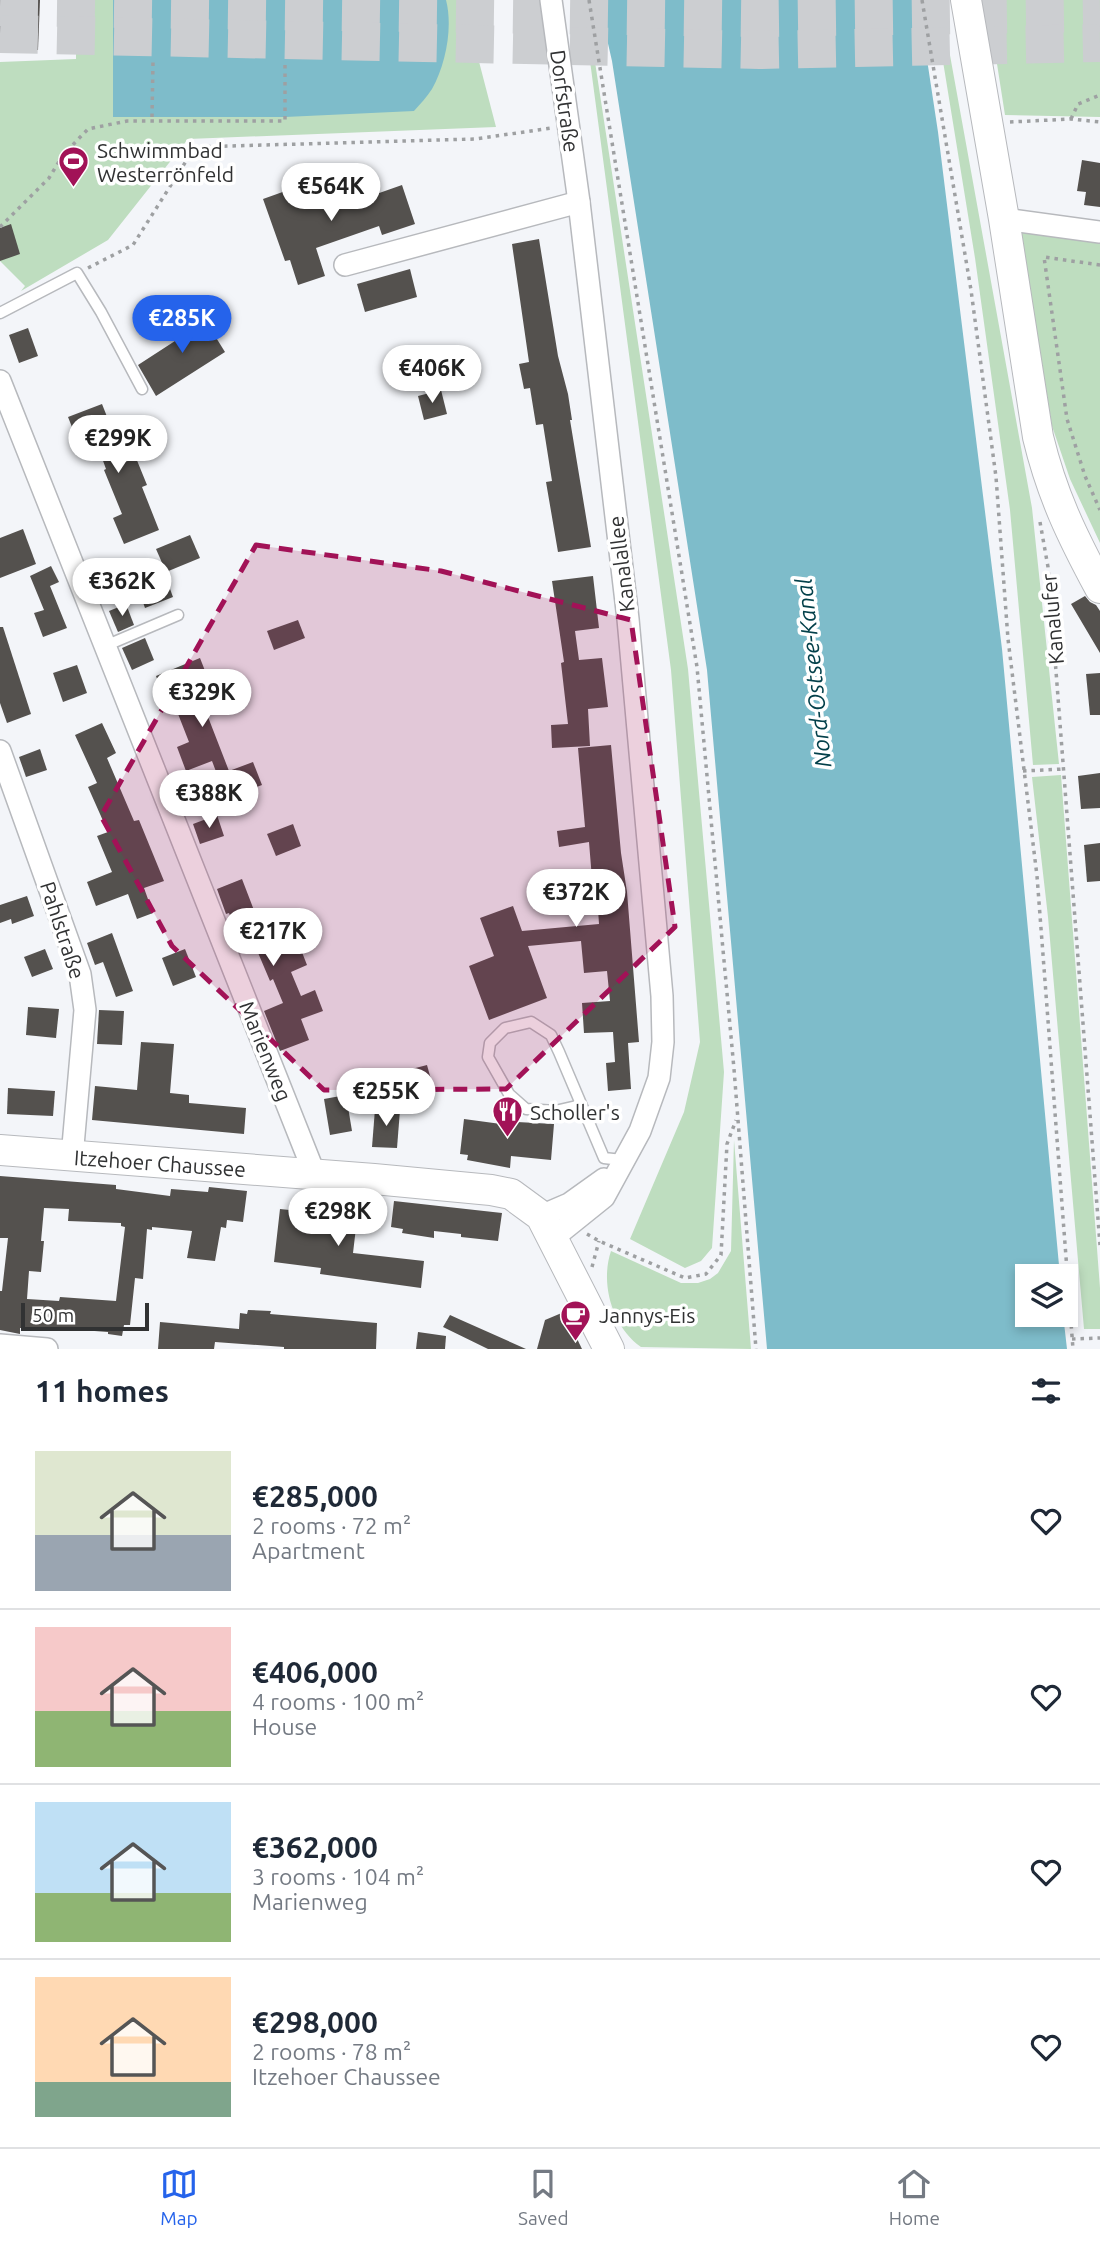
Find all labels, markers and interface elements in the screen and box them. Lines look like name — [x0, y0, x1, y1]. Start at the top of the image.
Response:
street label: Dorfstraße — [546, 48, 584, 154]
place label: Schwimmbad Westerrönfeld — [97, 138, 234, 186]
sports icon: Schwimmbad Westerrönfeld — [57, 145, 91, 189]
pin: €564K — [282, 164, 380, 223]
text: €564K — [297, 173, 365, 198]
pin: €285K — [133, 296, 231, 355]
text: €285K — [148, 305, 216, 330]
pin: €406K — [383, 346, 481, 405]
text: €406K — [398, 355, 466, 380]
pin: €299K — [69, 416, 167, 475]
text: €299K — [84, 425, 152, 450]
street label: Kanalallee — [603, 514, 639, 614]
pin: €362K — [73, 558, 171, 618]
text: €362K — [88, 568, 156, 593]
street label: Kanalufer — [1036, 572, 1068, 666]
water label: Nord-Ostsee-Kanal — [791, 576, 835, 769]
pin: €329K — [153, 670, 251, 729]
text: €329K — [168, 679, 236, 704]
pin: €388K — [160, 770, 258, 830]
text: €388K — [175, 780, 243, 805]
pin: €372K — [527, 870, 625, 929]
street label: Pahlstraße — [36, 878, 90, 982]
text: €372K — [542, 879, 610, 904]
pin: €217K — [224, 908, 322, 968]
text: €217K — [239, 918, 307, 943]
street label: Marienweg — [235, 998, 297, 1104]
pin: €255K — [337, 1068, 435, 1128]
text: €255K — [352, 1078, 420, 1103]
restaurant icon: Scholler's — [490, 1095, 524, 1139]
place label: Scholler's — [530, 1100, 620, 1124]
street label: Itzehoer Chaussee — [73, 1145, 247, 1181]
pin: €298K — [289, 1188, 387, 1248]
text: €298K — [304, 1198, 372, 1223]
map controls — [1015, 1264, 1078, 1327]
button: layers — [1015, 1264, 1078, 1327]
cafe icon: Jannys-Eis — [559, 1298, 593, 1342]
scale bar — [21, 1300, 149, 1332]
place label: Jannys-Eis — [599, 1303, 695, 1327]
text: 50 m — [32, 1304, 74, 1326]
icon: filters — [1027, 1372, 1065, 1410]
text: 11 homes — [35, 1374, 169, 1408]
icon: home — [91, 1479, 175, 1563]
text: €285,000 — [252, 1479, 378, 1513]
icon: heart — [1027, 1502, 1065, 1540]
text: 2 rooms · 72 m² — [252, 1513, 411, 1538]
text: Apartment — [252, 1538, 365, 1563]
icon: home — [91, 1655, 175, 1739]
text: €406,000 — [252, 1655, 378, 1689]
icon: heart — [1027, 1678, 1065, 1716]
text: 4 rooms · 100 m² — [252, 1689, 424, 1714]
text: House — [252, 1714, 317, 1739]
icon: home — [91, 1830, 175, 1914]
text: €362,000 — [252, 1830, 378, 1864]
icon: heart — [1027, 1853, 1065, 1891]
text: 3 rooms · 104 m² — [252, 1864, 424, 1889]
text: Marienweg — [252, 1889, 368, 1914]
icon: home — [91, 2005, 175, 2089]
text: €298,000 — [252, 2005, 378, 2039]
icon: heart — [1027, 2028, 1065, 2066]
text: 2 rooms · 78 m² — [252, 2039, 411, 2064]
text: Itzehoer Chaussee — [252, 2064, 441, 2089]
tab: Map — [160, 2165, 198, 2229]
tab: Saved — [518, 2165, 569, 2229]
tab: Home — [889, 2165, 940, 2229]

